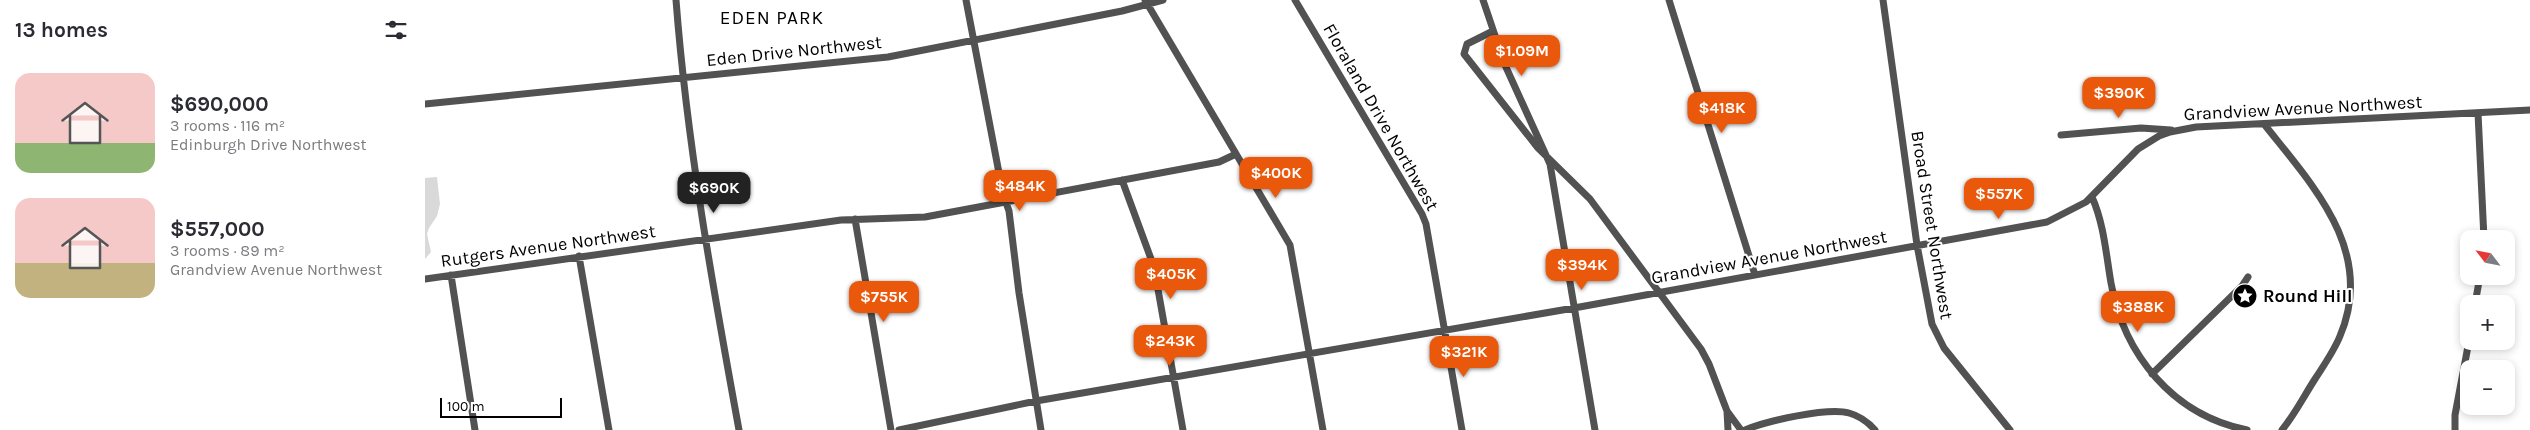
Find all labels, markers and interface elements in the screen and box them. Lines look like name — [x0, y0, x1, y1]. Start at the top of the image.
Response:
district label: EDEN PARK — [720, 7, 824, 29]
icon: filters — [382, 16, 410, 44]
text: 13 homes — [15, 18, 108, 42]
street label: Floraland Drive Northwest — [1318, 19, 1444, 215]
street label: Eden Drive Northwest — [705, 31, 883, 71]
pin: $1.09M — [1481, 34, 1563, 77]
text: $1.09M — [1495, 41, 1549, 60]
pin: $390K — [2084, 76, 2154, 119]
text: $390K — [2093, 83, 2145, 102]
street label: Grandview Avenue Northwest — [2183, 91, 2423, 125]
text: $690,000 — [170, 92, 268, 116]
pin: $418K — [1687, 92, 1757, 134]
icon: home — [55, 93, 115, 153]
text: $418K — [1698, 98, 1746, 117]
text: 3 rooms · 116 m² — [170, 116, 285, 135]
street label: Broad Street Northwest — [1906, 129, 1958, 321]
text: Edinburgh Drive Northwest — [170, 135, 367, 154]
pin: $400K — [1241, 156, 1311, 199]
text: $400K — [1250, 163, 1302, 182]
pin: $484K — [985, 170, 1055, 212]
pin: $690K — [679, 172, 749, 214]
text: $484K — [995, 176, 1045, 195]
text: $690K — [688, 178, 740, 197]
pin: $557K — [1964, 178, 2034, 220]
text: $557K — [1975, 184, 2023, 203]
text: $557,000 — [170, 217, 265, 241]
icon: home — [55, 218, 115, 278]
street label: Rutgers Avenue Northwest — [439, 220, 657, 272]
street label: Grandview Avenue Northwest — [1649, 225, 1889, 289]
north arrow — [2460, 230, 2515, 285]
map controls — [2460, 230, 2515, 415]
text: 3 rooms · 89 m² — [170, 241, 285, 260]
pin: $394K — [1547, 248, 1617, 291]
text: $394K — [1557, 255, 1607, 274]
pin: $405K — [1136, 258, 1206, 300]
text: Grandview Avenue Northwest — [170, 260, 382, 279]
text: $405K — [1146, 264, 1196, 283]
pin: $755K — [849, 280, 919, 323]
place icon: Round Hill — [2232, 283, 2258, 309]
place label: Round Hill — [2263, 285, 2352, 307]
text: $755K — [860, 287, 908, 306]
pin: $388K — [2103, 290, 2173, 333]
button: + — [2460, 295, 2515, 350]
text: $388K — [2112, 297, 2164, 316]
pin: $243K — [1135, 324, 1205, 367]
text: $243K — [1145, 331, 1195, 350]
pin: $321K — [1429, 336, 1499, 378]
text: $321K — [1441, 342, 1487, 361]
button: − — [2460, 360, 2515, 415]
scale bar — [440, 395, 563, 418]
text: 100 m — [447, 398, 485, 415]

